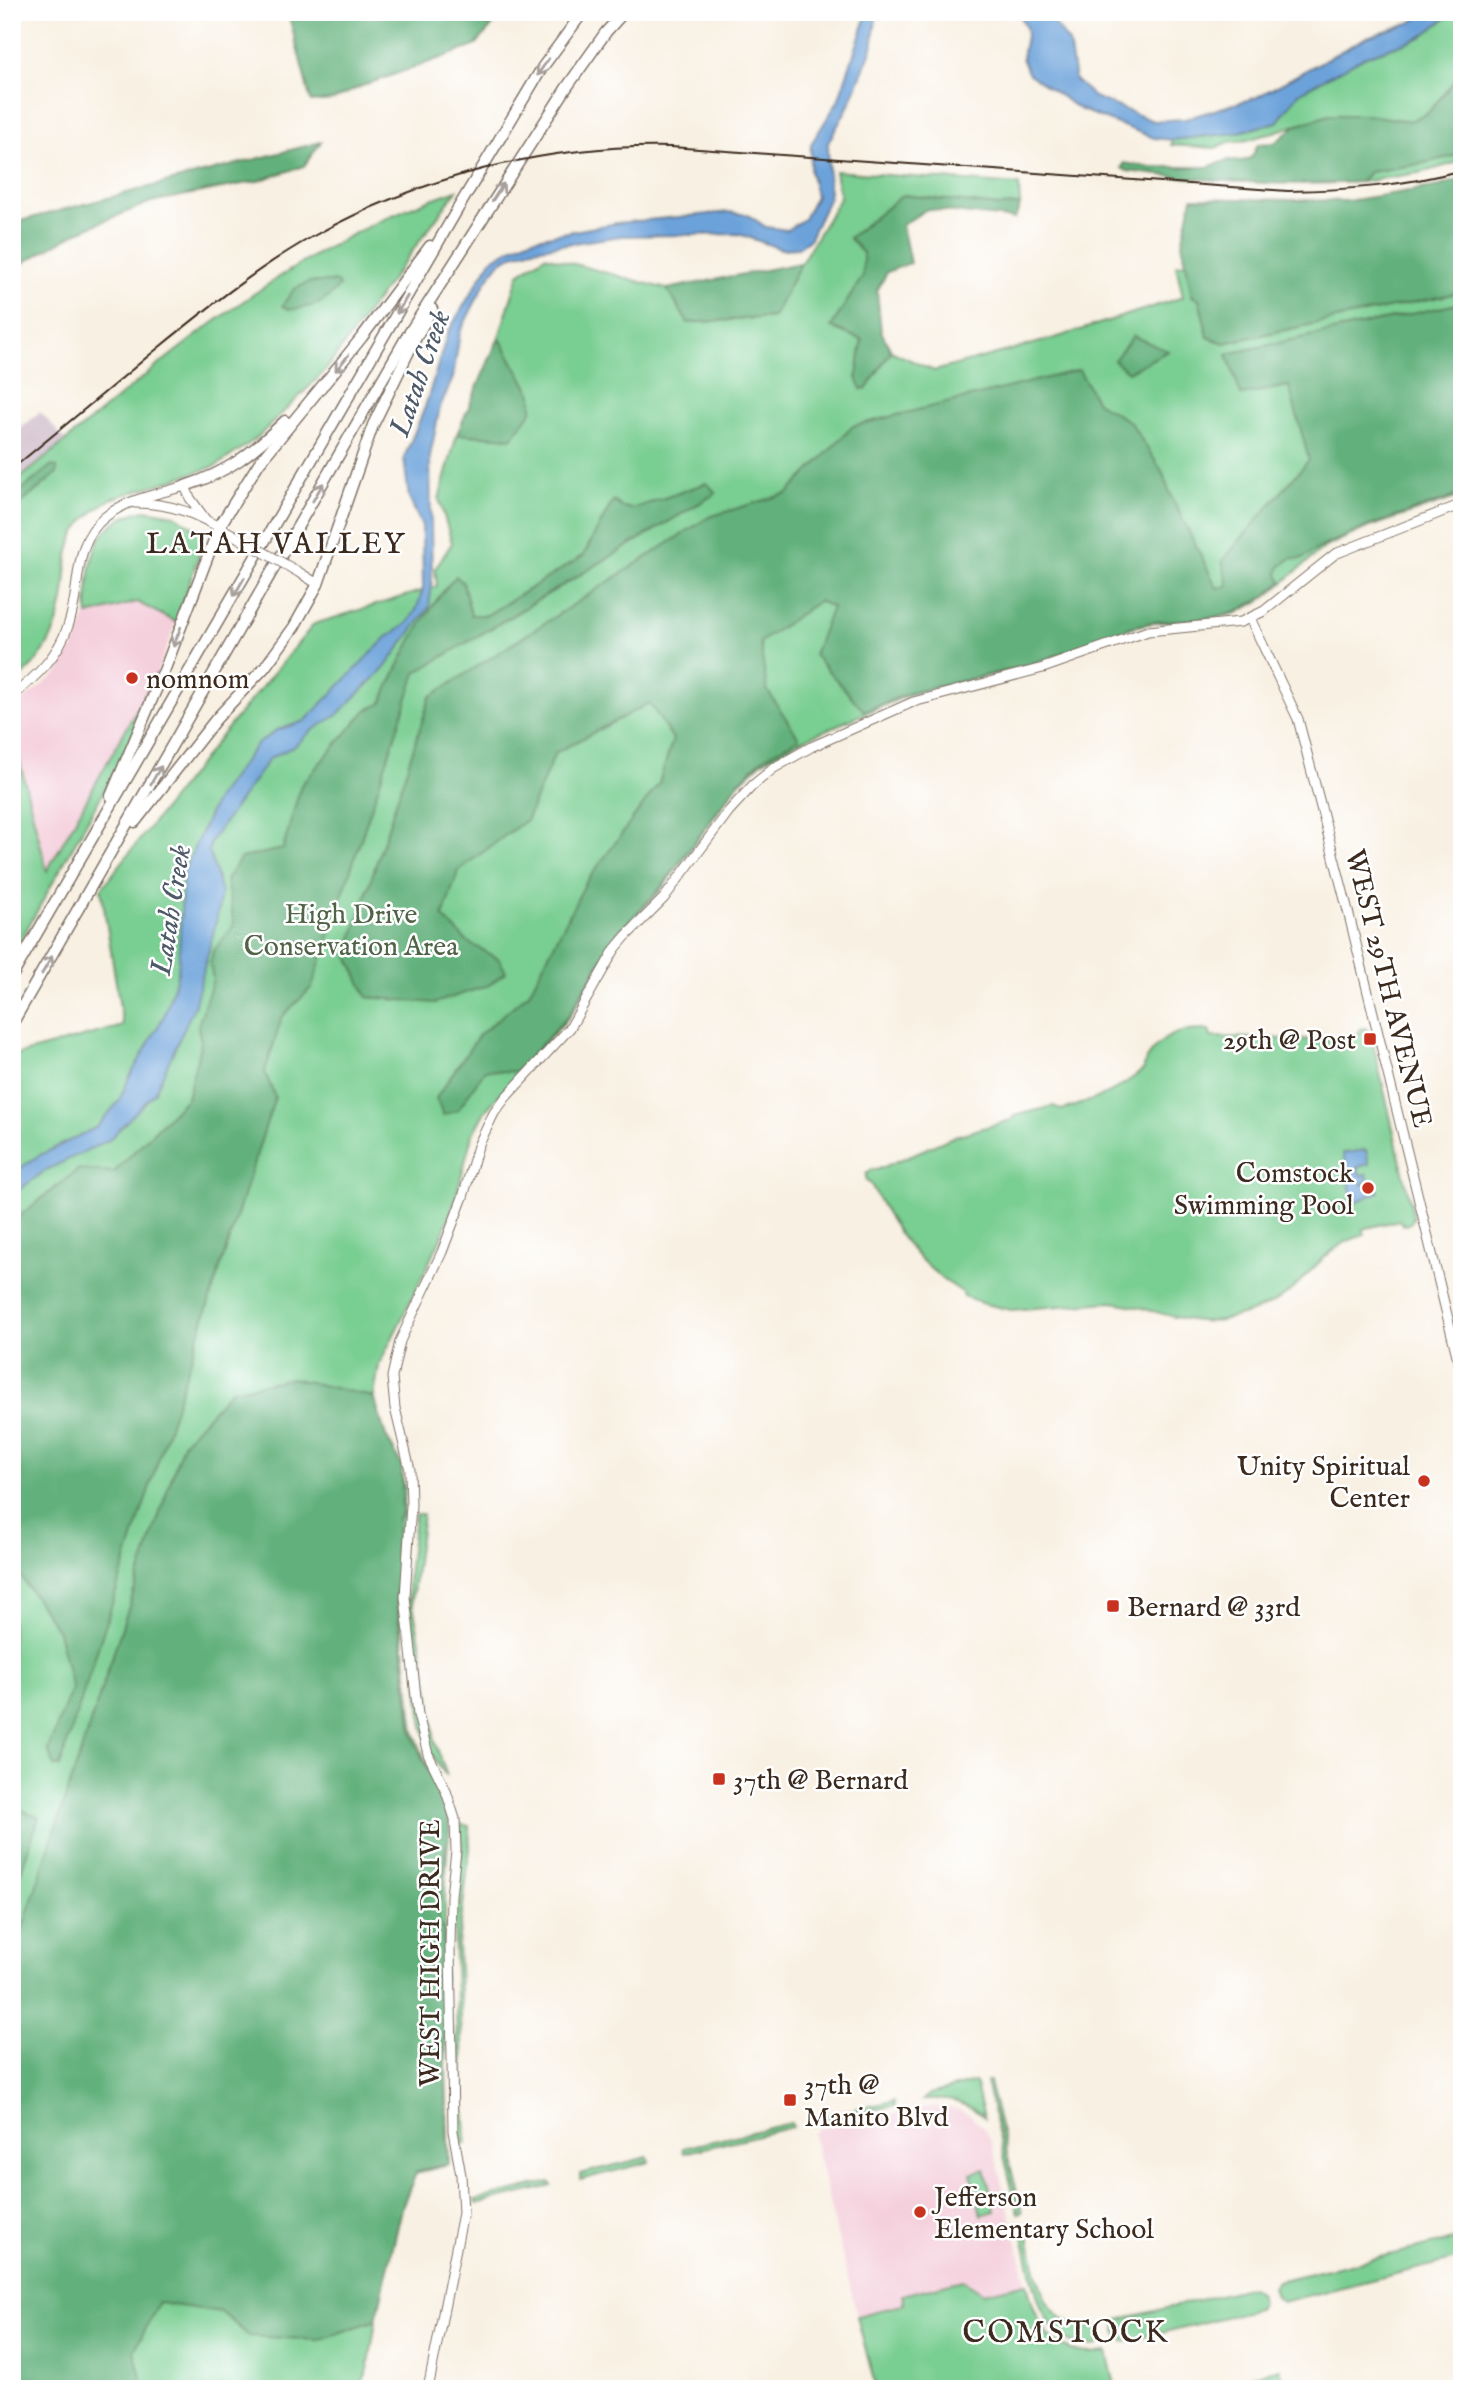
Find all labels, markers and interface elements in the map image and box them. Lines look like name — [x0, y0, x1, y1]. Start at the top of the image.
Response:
one-way arrow — [536, 57, 550, 77]
one-way arrow — [491, 183, 505, 203]
one-way arrow — [394, 294, 408, 314]
water label: Latah Creek — [381, 305, 460, 443]
one-way arrow — [334, 353, 350, 371]
one-way arrow — [311, 483, 325, 503]
district label: LATAH VALLEY — [146, 526, 406, 564]
one-way arrow — [232, 576, 246, 596]
one-way arrow — [170, 625, 182, 647]
place label: nomnom — [146, 663, 249, 698]
marker: nomnom — [124, 670, 140, 686]
one-way arrow — [149, 765, 163, 785]
water label: Latah Creek — [143, 842, 201, 979]
street label: WEST 29TH AVENUE — [1336, 846, 1439, 1131]
park label: High Drive Conservation Area — [244, 898, 459, 965]
one-way arrow — [40, 955, 54, 975]
place label: 29th @ Post — [1223, 1024, 1356, 1059]
marker: 29th @ Post — [1362, 1031, 1378, 1047]
place label: Comstock Swimming Pool — [1174, 1157, 1355, 1224]
marker: Comstock Swimming Pool — [1360, 1180, 1376, 1196]
place label: Unity Spiritual Center — [1237, 1450, 1410, 1517]
marker: Unity Spiritual Center — [1416, 1473, 1432, 1489]
place label: Bernard @ 33rd — [1127, 1591, 1300, 1626]
marker: Bernard @ 33rd — [1105, 1598, 1121, 1614]
place label: 37th @ Bernard — [733, 1764, 908, 1799]
marker: 37th @ Bernard — [711, 1771, 727, 1787]
street label: WEST HIGH DRIVE — [414, 1819, 449, 2087]
place label: 37th @ Manito Blvd — [804, 2069, 948, 2136]
marker: 37th @ Manito Blvd — [782, 2092, 798, 2108]
place label: Jefferson Elementary School — [931, 2181, 1154, 2248]
marker: Jefferson Elementary School — [912, 2204, 928, 2220]
district label: COMSTOCK — [962, 2313, 1170, 2354]

